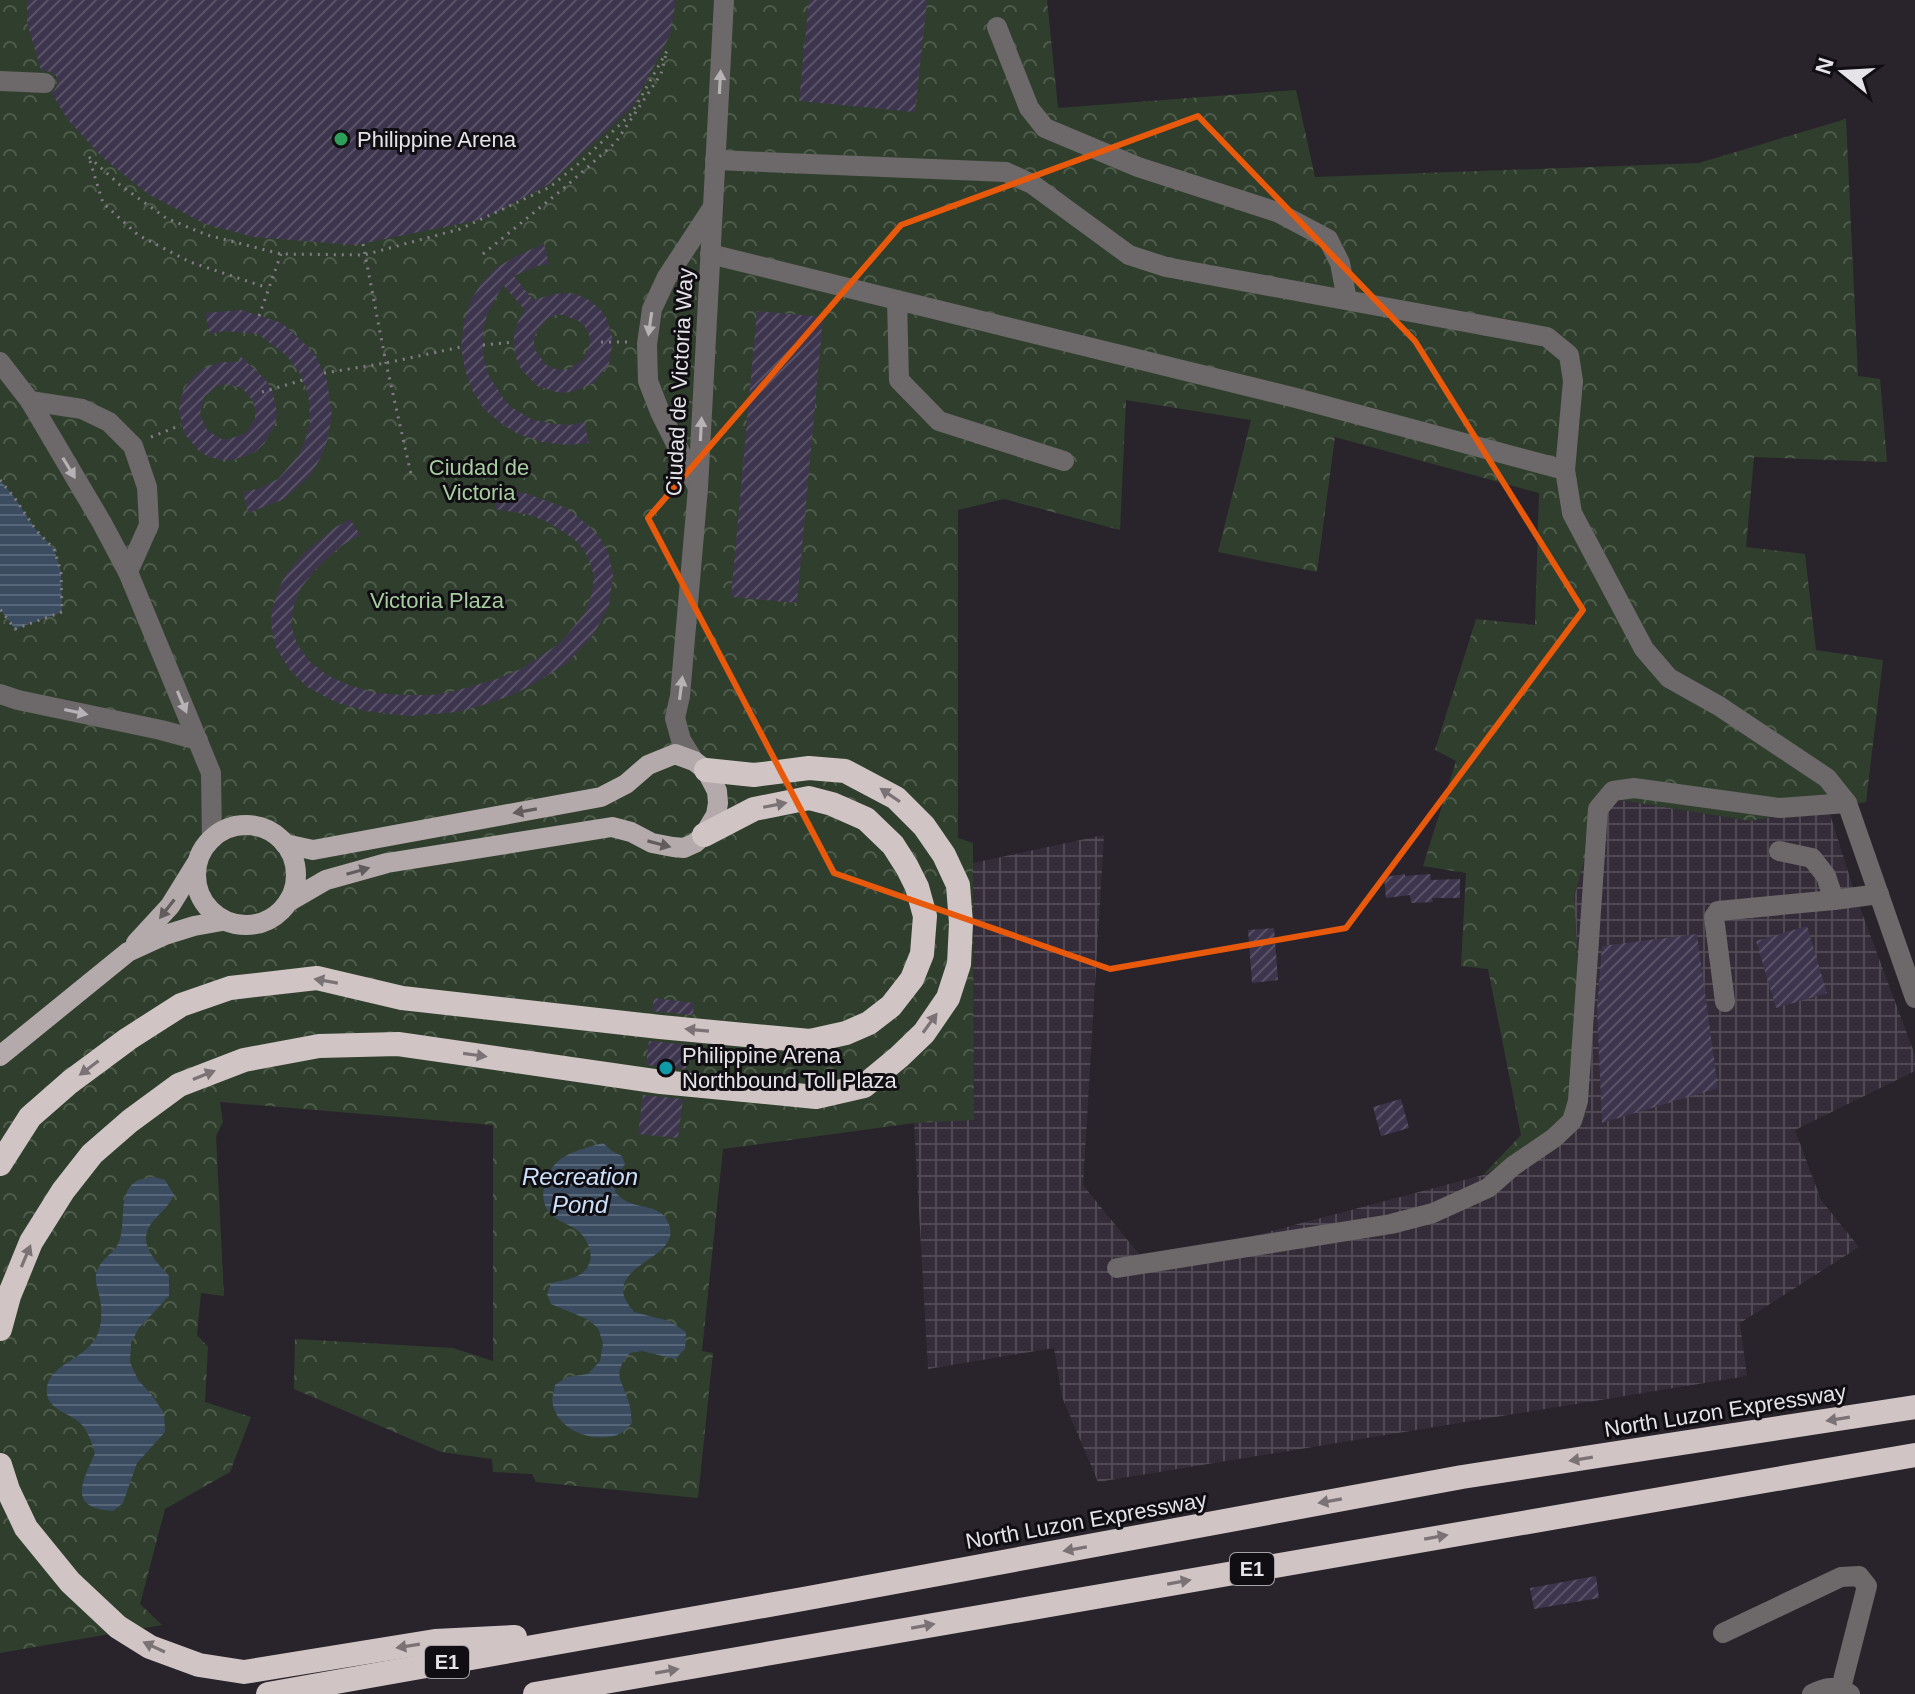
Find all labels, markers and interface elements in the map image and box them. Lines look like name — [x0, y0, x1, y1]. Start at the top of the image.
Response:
north arrow — [1803, 32, 1883, 112]
text: N — [1810, 55, 1839, 77]
one-way arrow — [713, 69, 726, 94]
place label: Philippine Arena — [357, 127, 517, 152]
marker: Philippine Arena — [332, 130, 350, 148]
street label: Ciudad de Victoria Way — [661, 267, 698, 497]
one-way arrow — [643, 311, 656, 336]
one-way arrow — [695, 416, 708, 441]
park label: Ciudad de Victoria — [429, 455, 529, 505]
one-way arrow — [62, 457, 76, 479]
park label: Victoria Plaza — [370, 588, 505, 613]
one-way arrow — [674, 675, 687, 700]
one-way arrow — [176, 690, 189, 714]
one-way arrow — [63, 706, 88, 719]
one-way arrow — [879, 788, 900, 803]
one-way arrow — [763, 799, 788, 811]
one-way arrow — [512, 806, 537, 818]
one-way arrow — [646, 838, 671, 850]
one-way arrow — [346, 864, 371, 876]
one-way arrow — [159, 899, 176, 919]
one-way arrow — [313, 974, 338, 987]
one-way arrow — [922, 1012, 938, 1034]
one-way arrow — [684, 1024, 709, 1037]
place label: Philippine Arena Northbound Toll Plaza — [682, 1043, 898, 1093]
one-way arrow — [463, 1049, 488, 1062]
one-way arrow — [79, 1059, 99, 1075]
marker: Philippine Arena Northbound Toll Plaza — [657, 1059, 675, 1077]
one-way arrow — [192, 1068, 216, 1081]
water label: Recreation Pond — [522, 1163, 638, 1218]
one-way arrow — [19, 1244, 32, 1268]
street label: North Luzon Expressway — [1602, 1379, 1848, 1442]
one-way arrow — [1825, 1413, 1850, 1426]
one-way arrow — [1568, 1453, 1593, 1466]
street label: North Luzon Expressway — [963, 1487, 1209, 1554]
one-way arrow — [1318, 1496, 1343, 1508]
one-way arrow — [1423, 1531, 1448, 1543]
one-way arrow — [1062, 1543, 1087, 1555]
road number: E1 — [1230, 1553, 1274, 1585]
one-way arrow — [1167, 1575, 1192, 1587]
one-way arrow — [911, 1620, 936, 1632]
one-way arrow — [395, 1640, 420, 1652]
one-way arrow — [143, 1641, 166, 1654]
road number: E1 — [425, 1646, 469, 1678]
one-way arrow — [655, 1664, 680, 1676]

